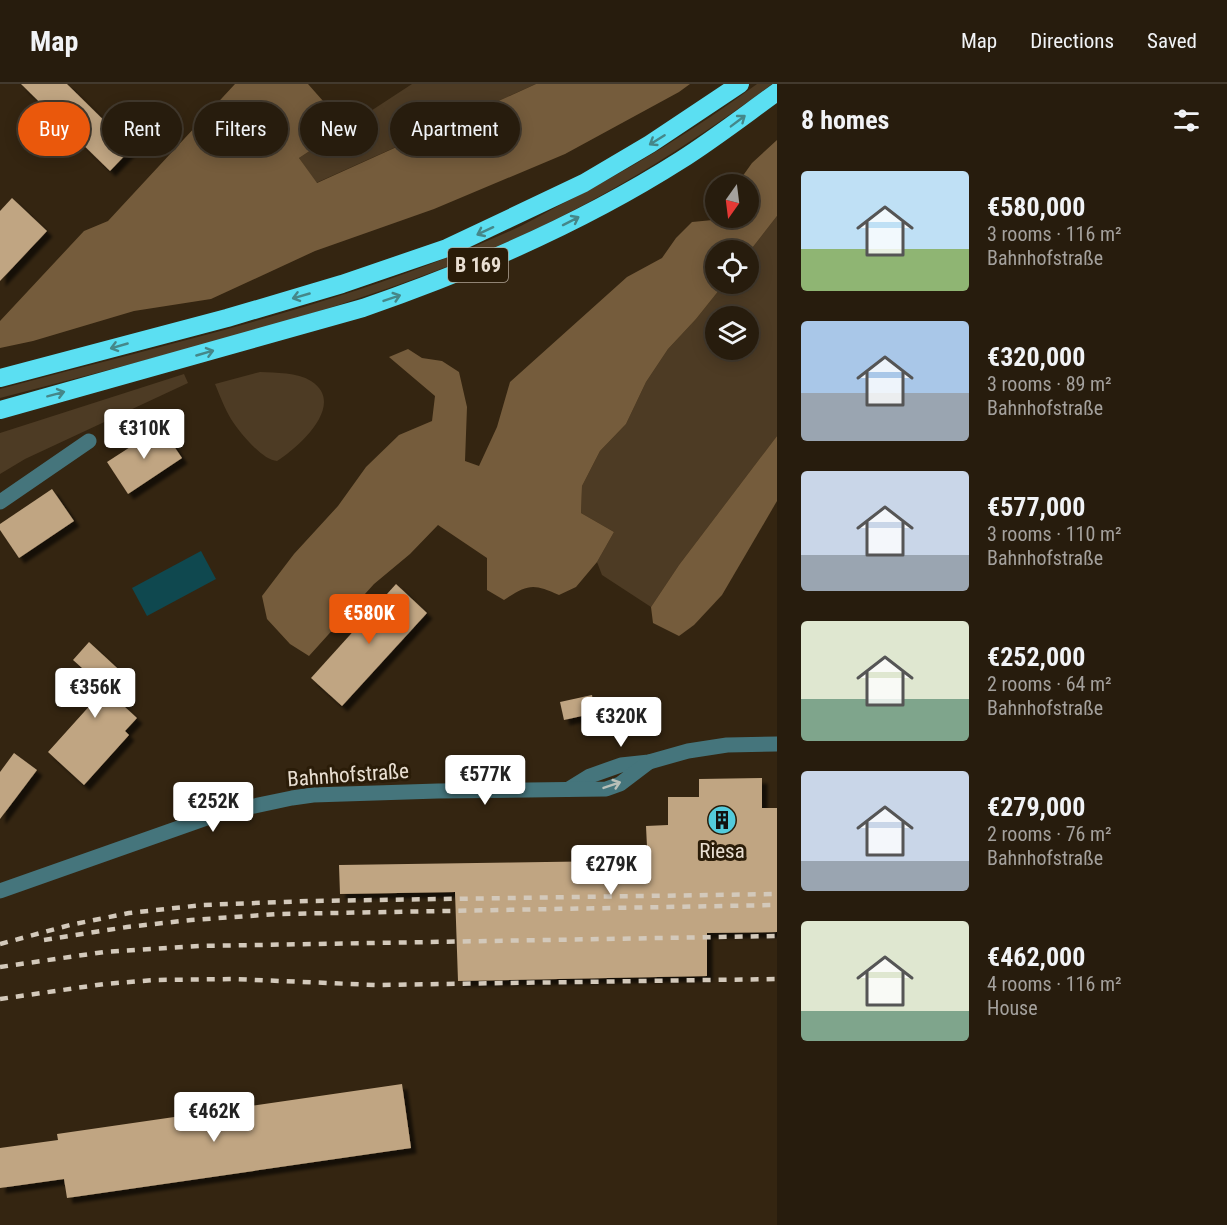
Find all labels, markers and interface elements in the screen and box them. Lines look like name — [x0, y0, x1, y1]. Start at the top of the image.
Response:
text: Map — [30, 25, 78, 58]
text: Map — [961, 29, 997, 53]
text: Directions — [1030, 29, 1114, 53]
text: Saved — [1147, 29, 1197, 53]
chip: Buy — [18, 102, 90, 156]
chip: Rent — [102, 102, 182, 156]
chip: Filters — [194, 102, 288, 156]
chip: New — [300, 102, 378, 156]
chip: Apartment — [390, 102, 520, 156]
icon: filters — [1170, 104, 1203, 137]
text: 8 homes — [801, 105, 889, 135]
one-way arrow — [729, 115, 745, 127]
one-way arrow — [649, 134, 666, 146]
north arrow — [705, 174, 759, 228]
map controls — [705, 174, 759, 360]
text: €580,000 — [987, 192, 1085, 222]
icon: home — [849, 195, 921, 267]
one-way arrow — [562, 215, 580, 227]
text: 3 rooms · 116 m² — [987, 222, 1122, 246]
one-way arrow — [476, 225, 494, 237]
button: locate — [705, 240, 759, 294]
text: Bahnhofstraße — [987, 246, 1103, 270]
road number: B 169 — [448, 248, 508, 282]
one-way arrow — [292, 291, 311, 302]
one-way arrow — [382, 292, 401, 303]
button: layers — [705, 306, 759, 360]
one-way arrow — [109, 341, 128, 353]
text: €320,000 — [987, 342, 1085, 372]
icon: home — [849, 345, 921, 417]
one-way arrow — [195, 347, 214, 358]
text: 3 rooms · 89 m² — [987, 372, 1112, 396]
one-way arrow — [46, 388, 65, 400]
text: Bahnhofstraße — [987, 396, 1103, 420]
pin: €310K — [102, 409, 186, 460]
text: €310K — [118, 416, 170, 440]
text: €577,000 — [987, 492, 1085, 522]
icon: home — [849, 495, 921, 567]
text: 3 rooms · 110 m² — [987, 522, 1122, 546]
text: Bahnhofstraße — [987, 546, 1103, 570]
pin: €580K — [327, 594, 411, 645]
text: €580K — [343, 601, 395, 625]
text: €252,000 — [987, 642, 1085, 672]
icon: home — [849, 645, 921, 717]
pin: €356K — [53, 668, 137, 719]
text: 2 rooms · 64 m² — [987, 672, 1112, 696]
text: €356K — [69, 675, 121, 699]
text: Bahnhofstraße — [987, 696, 1103, 720]
pin: €320K — [579, 697, 663, 748]
text: €320K — [595, 704, 647, 728]
pin: €577K — [443, 755, 527, 806]
street label: Bahnhofstraße — [286, 759, 410, 791]
text: €577K — [459, 762, 511, 786]
one-way arrow — [602, 779, 621, 790]
pin: €252K — [171, 782, 255, 833]
text: €252K — [187, 789, 239, 813]
text: €279,000 — [987, 792, 1085, 822]
icon: home — [849, 795, 921, 867]
building icon: Riesa — [706, 804, 738, 836]
text: 2 rooms · 76 m² — [987, 822, 1112, 846]
place label: Riesa — [699, 839, 745, 863]
pin: €279K — [569, 845, 653, 896]
text: Bahnhofstraße — [987, 846, 1103, 870]
text: €279K — [585, 852, 637, 876]
text: €462,000 — [987, 942, 1085, 972]
icon: home — [849, 945, 921, 1017]
text: 4 rooms · 116 m² — [987, 972, 1122, 996]
text: House — [987, 996, 1038, 1020]
pin: €462K — [172, 1092, 256, 1143]
text: €462K — [188, 1099, 240, 1123]

